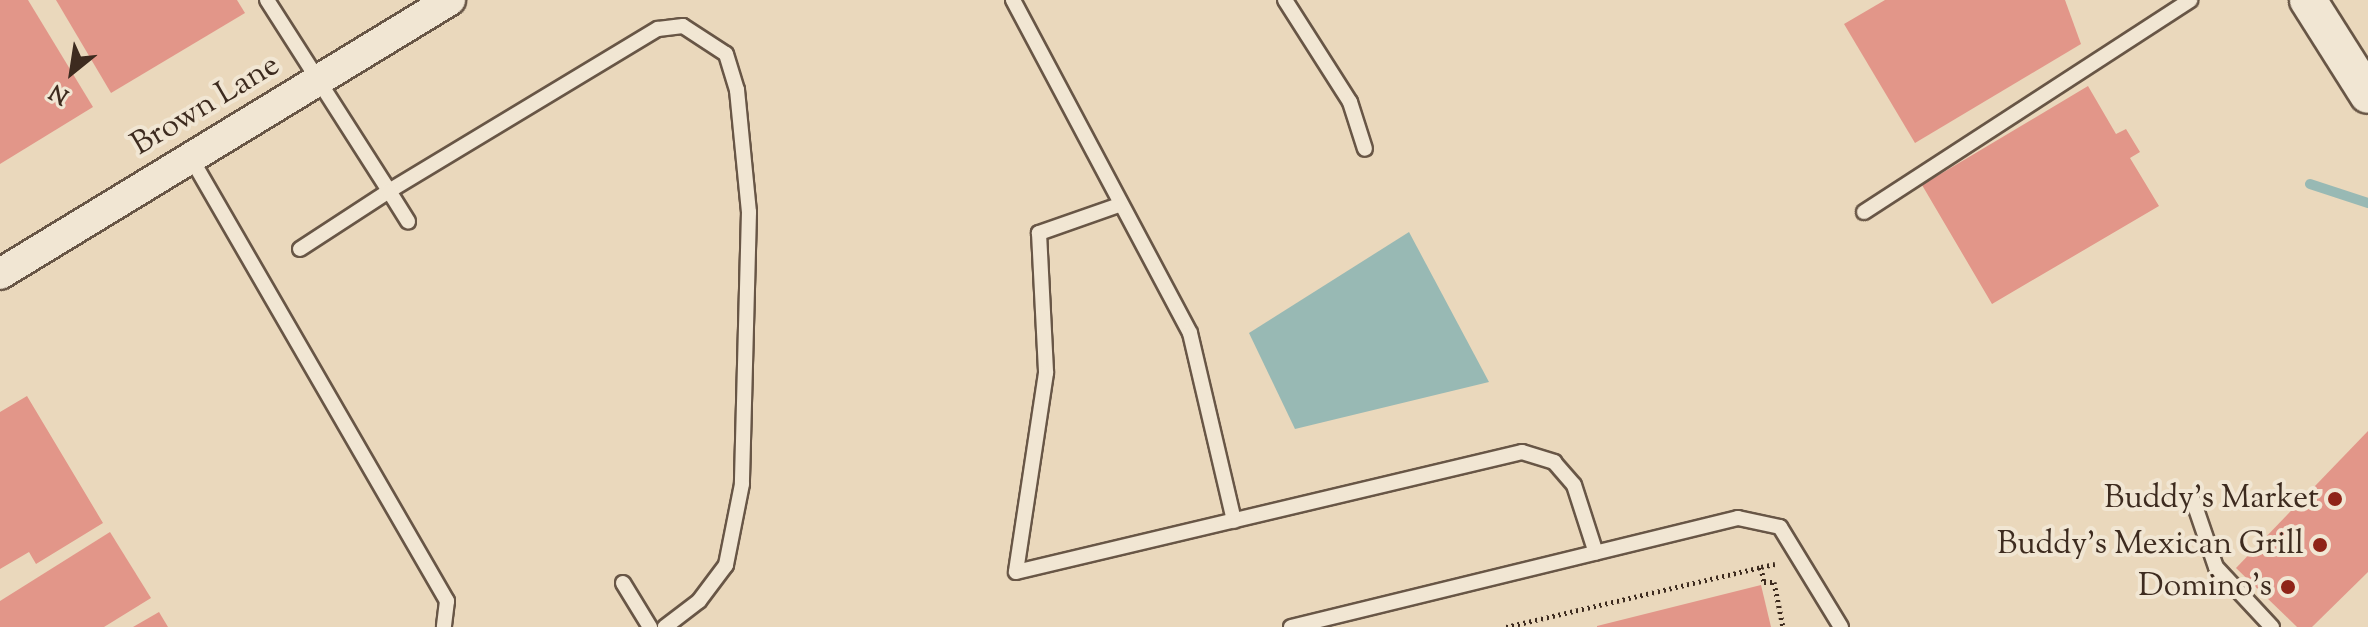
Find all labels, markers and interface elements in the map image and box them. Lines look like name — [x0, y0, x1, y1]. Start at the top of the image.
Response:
north arrow — [32, 32, 112, 112]
street label: Brown Lane — [125, 47, 287, 165]
text: N — [44, 75, 76, 111]
place label: Buddy's Market — [2104, 480, 2319, 518]
marker: Buddy's Market — [2326, 490, 2344, 508]
place label: Buddy's Mexican Grill — [1997, 526, 2304, 564]
marker: Buddy's Mexican Grill — [2311, 536, 2329, 554]
place label: Domino's — [2138, 568, 2272, 606]
marker: Domino's — [2279, 578, 2297, 596]

